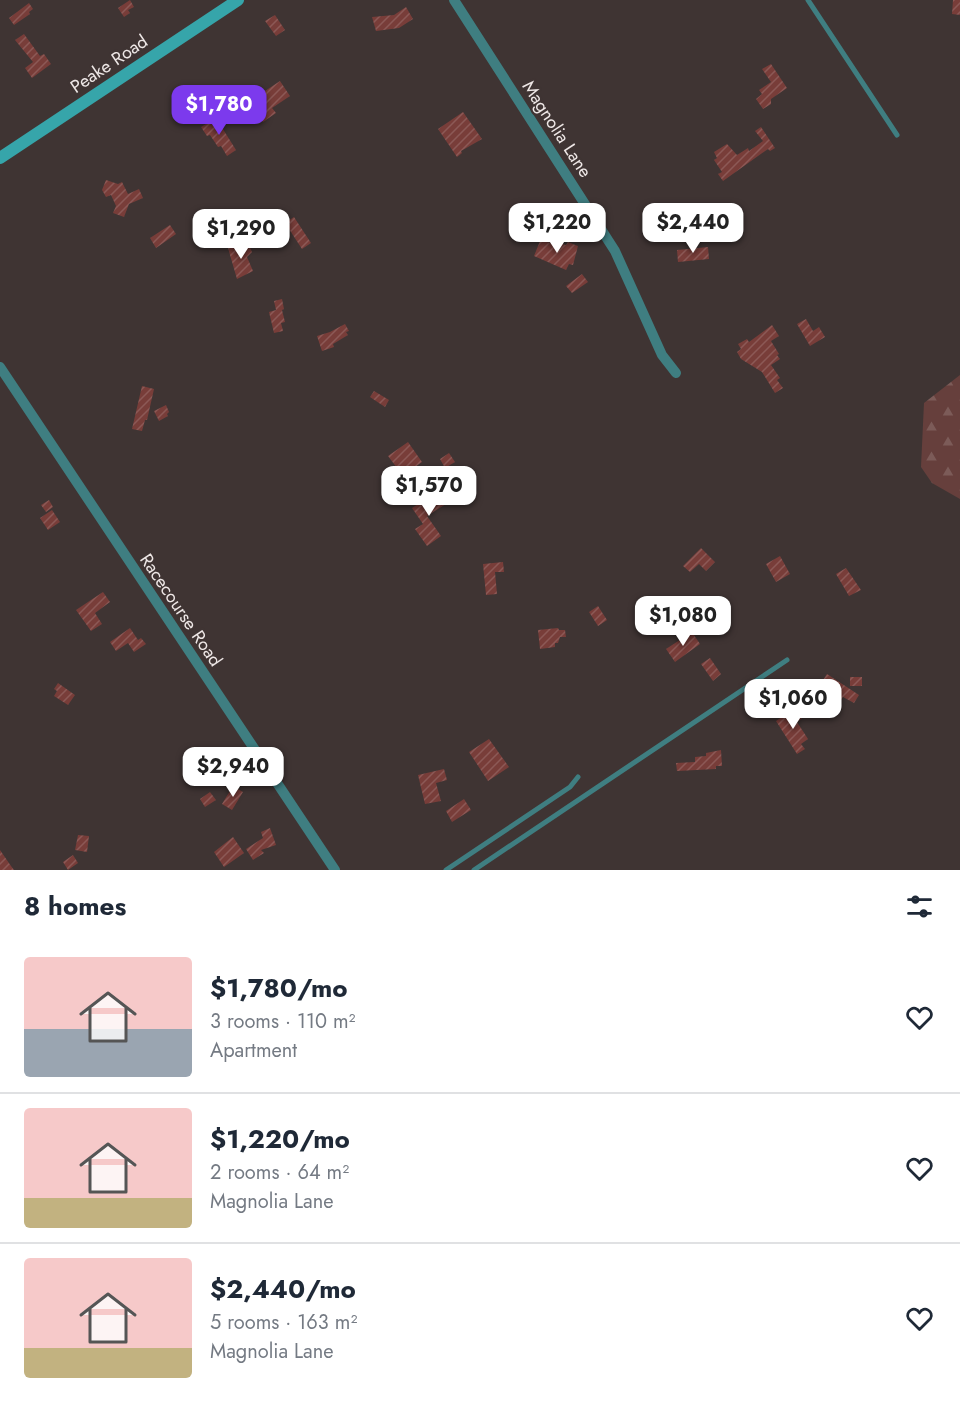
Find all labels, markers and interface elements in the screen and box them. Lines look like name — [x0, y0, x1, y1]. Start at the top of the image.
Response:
street label: Peake Road — [65, 29, 153, 99]
street label: Magnolia Lane — [516, 75, 598, 183]
pin: $1,780 — [170, 85, 268, 136]
text: $1,780 — [186, 90, 252, 119]
pin: $1,220 — [508, 203, 606, 254]
pin: $2,440 — [644, 203, 742, 254]
text: $1,220 — [523, 208, 591, 237]
text: $2,440 — [656, 208, 730, 237]
pin: $1,290 — [192, 209, 290, 260]
text: $1,290 — [207, 214, 275, 243]
pin: $1,570 — [380, 466, 478, 517]
text: $1,570 — [395, 471, 463, 500]
street label: Racecourse Road — [133, 548, 229, 672]
pin: $1,080 — [634, 596, 732, 647]
text: $1,080 — [649, 601, 717, 630]
pin: $1,060 — [744, 679, 842, 730]
text: $1,060 — [759, 684, 827, 713]
pin: $2,940 — [184, 747, 282, 798]
text: $2,940 — [197, 752, 269, 781]
text: 8 homes — [24, 887, 126, 925]
icon: filters — [903, 890, 936, 923]
text: $1,780/mo — [210, 969, 348, 1007]
icon: home — [72, 981, 144, 1053]
icon: heart — [903, 1001, 936, 1034]
text: 3 rooms · 110 m² — [210, 1007, 356, 1036]
text: Apartment — [210, 1036, 297, 1065]
text: $1,220/mo — [210, 1120, 350, 1158]
icon: home — [72, 1132, 144, 1204]
icon: heart — [903, 1152, 936, 1185]
text: 2 rooms · 64 m² — [210, 1158, 349, 1187]
text: Magnolia Lane — [210, 1187, 333, 1216]
text: $2,440/mo — [210, 1270, 356, 1308]
icon: home — [72, 1282, 144, 1354]
icon: heart — [903, 1302, 936, 1335]
text: 5 rooms · 163 m² — [210, 1308, 357, 1337]
text: Magnolia Lane — [210, 1337, 333, 1366]

